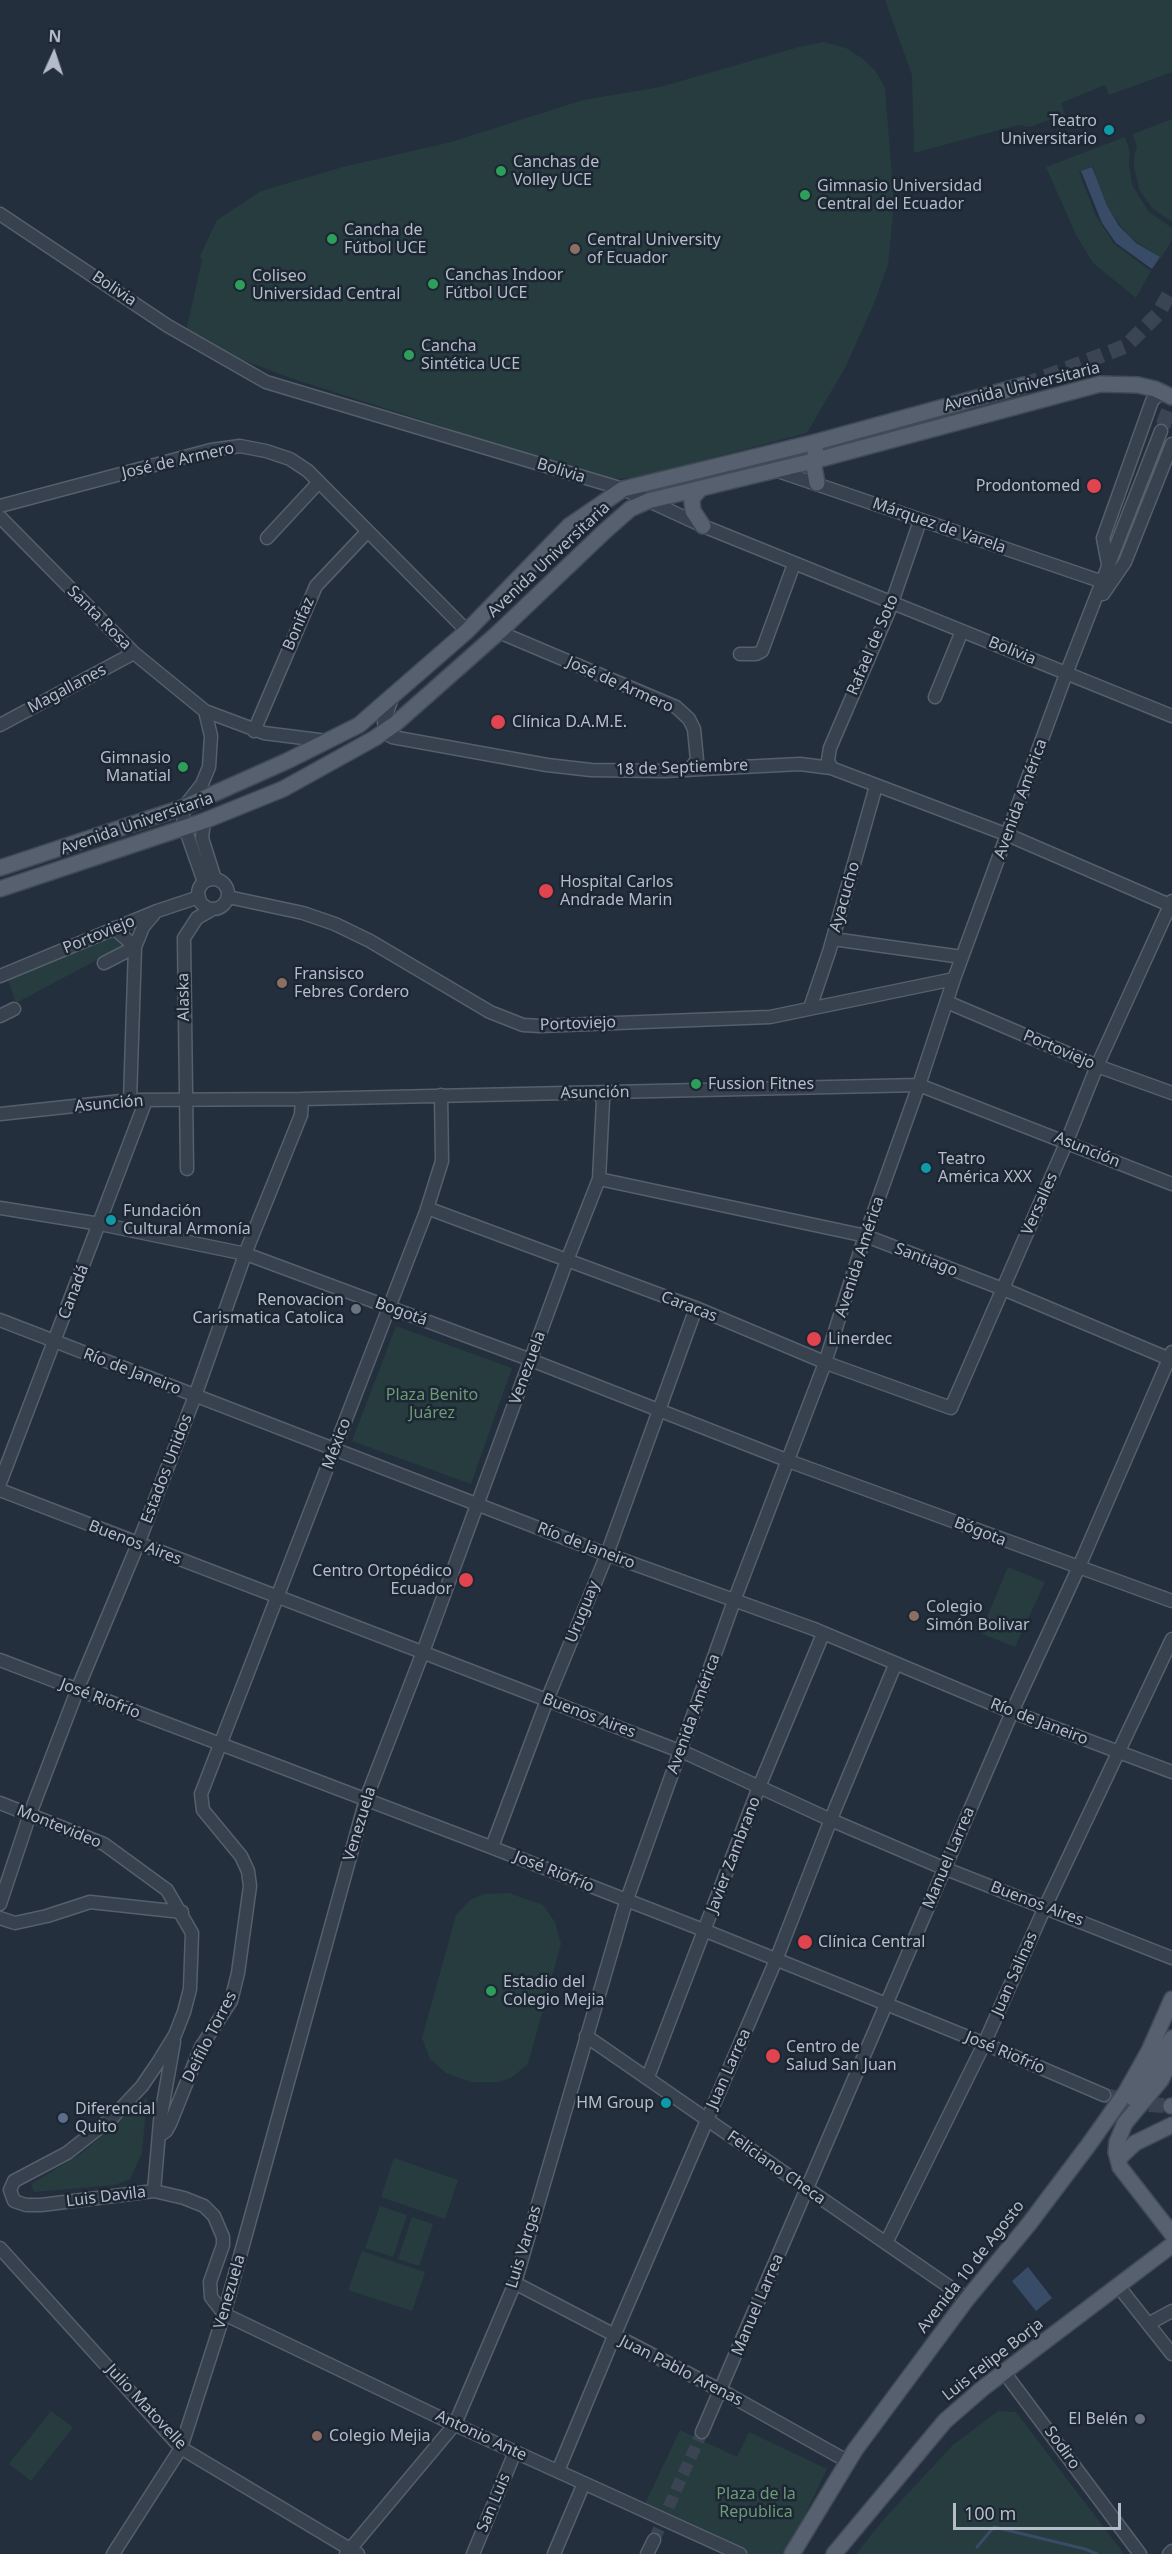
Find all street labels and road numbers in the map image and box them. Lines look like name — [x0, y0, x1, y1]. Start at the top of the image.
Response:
street label: Bolivia — [88, 267, 140, 311]
street label: Avenida Universitaria — [942, 358, 1102, 416]
street label: José de Armero — [120, 439, 236, 483]
street label: Bolivia — [534, 455, 588, 487]
street label: Márquez de Varela — [870, 494, 1008, 558]
street label: Avenida Universitaria — [484, 498, 614, 622]
street label: Santa Rosa — [63, 582, 135, 654]
street label: Rafael de Soto — [843, 592, 903, 698]
street label: Bonifaz — [279, 594, 319, 654]
street label: Bolivia — [985, 633, 1039, 669]
street label: José de Armero — [564, 653, 676, 717]
street label: Magallanes — [24, 660, 110, 718]
street label: Avenida América — [990, 737, 1052, 861]
street label: 18 de Septiembre — [616, 756, 748, 780]
street label: Avenida Universitaria — [58, 789, 216, 859]
street label: Ayacucho — [826, 860, 864, 934]
street label: Portoviejo — [60, 912, 138, 958]
street label: Alaska — [174, 973, 194, 1021]
street label: Portoviejo — [540, 1013, 616, 1035]
street label: Portoviejo — [1020, 1026, 1098, 1074]
street label: Asunción — [560, 1083, 630, 1103]
street label: Asunción — [74, 1091, 144, 1117]
street label: Asunción — [1051, 1128, 1123, 1172]
street label: Versalles — [1018, 1170, 1062, 1238]
street label: Avenida América — [831, 1194, 889, 1320]
street label: Santiago — [892, 1239, 960, 1281]
street label: Canadá — [55, 1262, 93, 1322]
street label: Caracas — [658, 1288, 720, 1326]
street label: Bogotá — [372, 1294, 430, 1330]
street label: Venezuela — [506, 1329, 550, 1407]
street label: Río de Janeiro — [80, 1345, 184, 1399]
street label: Estados Unidos — [137, 1412, 197, 1526]
street label: México — [319, 1416, 355, 1472]
street label: Bógota — [951, 1513, 1009, 1551]
street label: Buenos Aires — [86, 1516, 184, 1570]
street label: Río de Janeiro — [534, 1519, 638, 1573]
street label: Uruguay — [562, 1578, 604, 1646]
street label: Avenida América — [663, 1652, 725, 1776]
street label: José Riofrío — [57, 1675, 143, 1723]
street label: Buenos Aires — [540, 1689, 638, 1743]
street label: Río de Janeiro — [987, 1695, 1091, 1749]
street label: Venezuela — [340, 1785, 380, 1863]
street label: Javier Zambrano — [703, 1794, 765, 1916]
street label: Montevideo — [14, 1801, 104, 1853]
street label: Manuel Larrea — [919, 1804, 979, 1912]
street label: José Riofrío — [511, 1847, 597, 1897]
street label: Buenos Aires — [988, 1877, 1086, 1931]
street label: Juan Salinas — [988, 1929, 1042, 2019]
street label: Deifilo Torres — [179, 1988, 241, 2086]
street label: Juan Larrea — [703, 2026, 755, 2112]
street label: José Riofrío — [962, 2028, 1048, 2078]
street label: Feliciano Checa — [723, 2127, 829, 2209]
street label: Luis Davila — [65, 2183, 147, 2211]
street label: Avenida 10 de Agosto — [913, 2197, 1029, 2337]
street label: Luis Vargas — [502, 2203, 546, 2291]
street label: Manuel Larrea — [728, 2251, 788, 2359]
street label: Venezuela — [210, 2253, 250, 2331]
street label: Luis Felipe Borja — [939, 2315, 1047, 2405]
street label: Juan Pablo Arenas — [616, 2332, 746, 2410]
street label: Julio Matovelle — [102, 2360, 190, 2454]
street label: Antonio Ante — [432, 2407, 530, 2465]
street label: Sodiro — [1040, 2423, 1084, 2473]
street label: San Luis — [473, 2471, 515, 2535]

